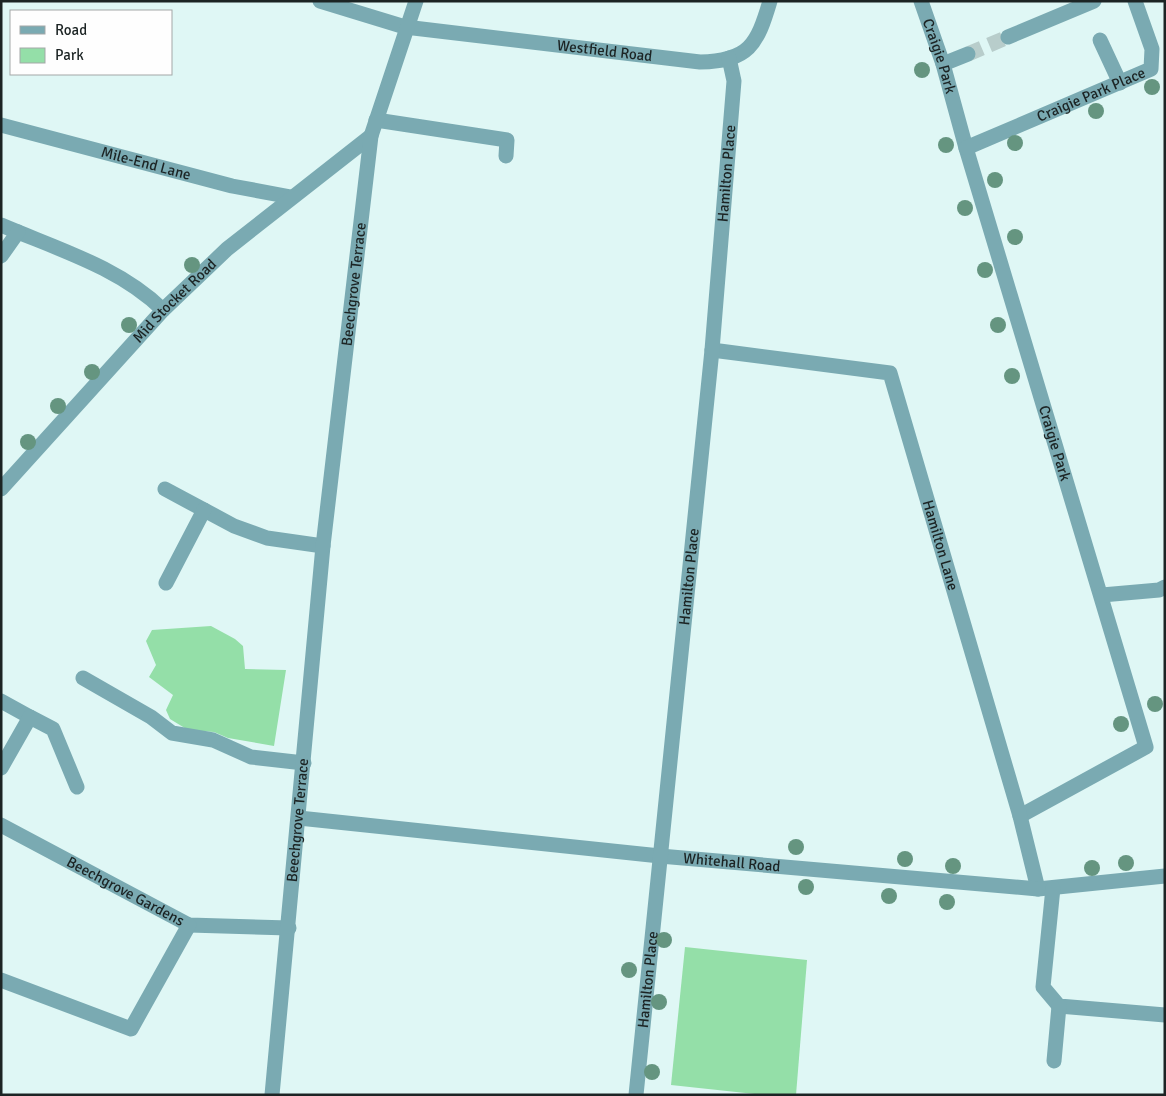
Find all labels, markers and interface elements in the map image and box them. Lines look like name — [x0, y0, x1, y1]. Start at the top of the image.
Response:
legend — [10, 10, 172, 75]
street label: Craigie Park — [919, 16, 960, 96]
text: Road — [55, 21, 87, 39]
street label: Westfield Road — [556, 36, 653, 65]
text: Park — [55, 46, 84, 64]
street label: Craigie Park Place — [1034, 63, 1148, 126]
street label: Hamilton Place — [713, 124, 739, 223]
street label: Mile-End Lane — [99, 143, 193, 184]
street label: Beechgrove Terrace — [337, 221, 370, 347]
street label: Mid Stocket Road — [129, 255, 220, 346]
street label: Craigie Park — [1035, 403, 1075, 483]
street label: Hamilton Lane — [919, 498, 962, 593]
street label: Hamilton Place — [675, 527, 703, 626]
street label: Beechgrove Terrace — [283, 757, 312, 883]
street label: Whitehall Road — [682, 849, 781, 875]
street label: Beechgrove Gardens — [64, 853, 188, 930]
street label: Hamilton Place — [634, 930, 662, 1029]

